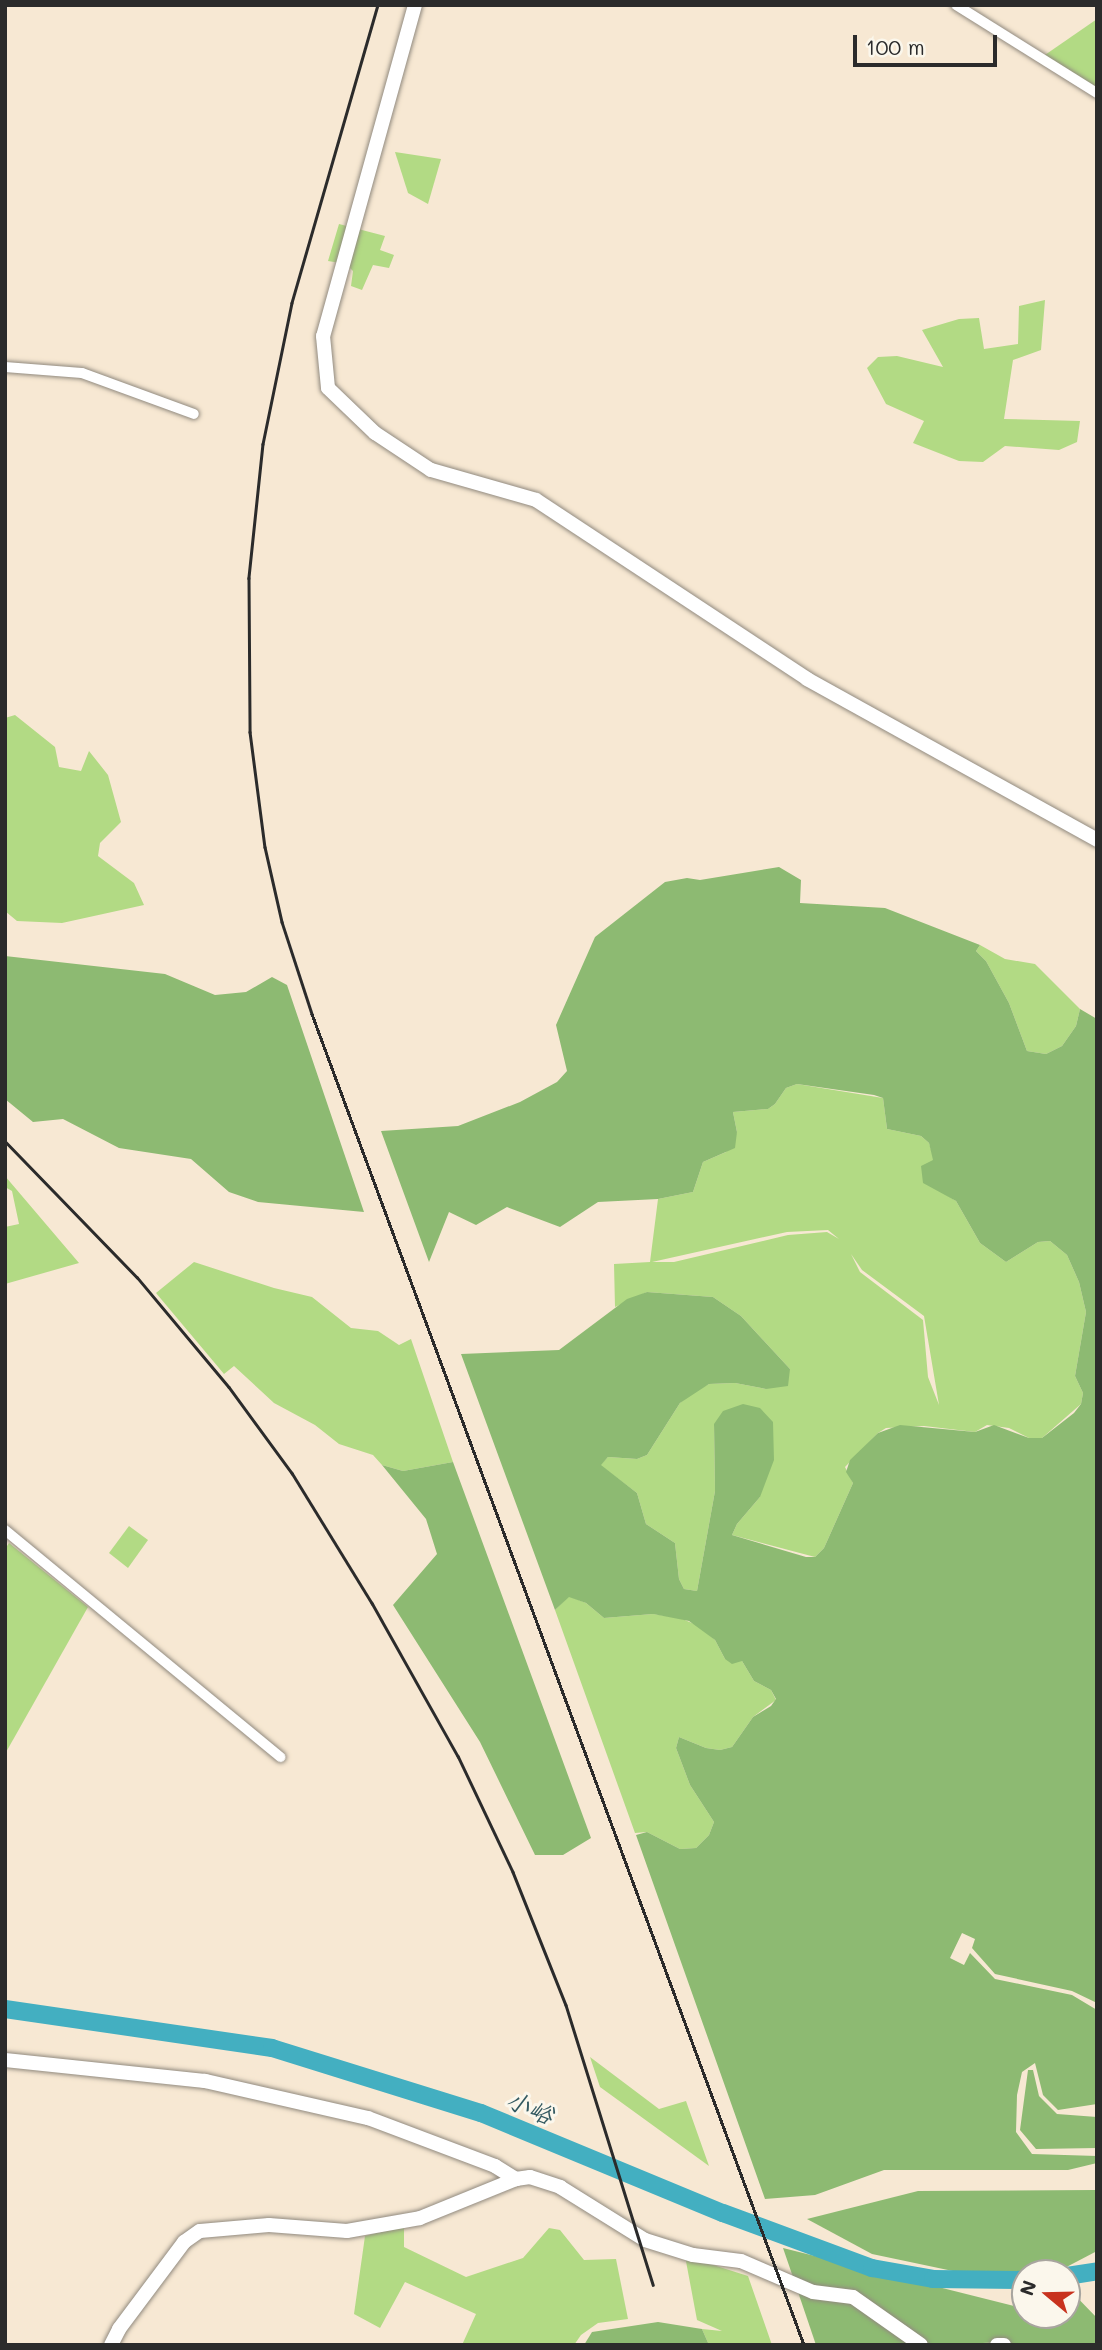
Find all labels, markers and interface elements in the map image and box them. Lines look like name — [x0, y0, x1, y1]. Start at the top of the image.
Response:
scale bar — [857, 21, 1000, 65]
text: 100 m — [866, 33, 925, 60]
water label: 小峪 — [502, 2084, 558, 2130]
north arrow — [1011, 2259, 1081, 2329]
text: N — [1013, 2277, 1042, 2299]

